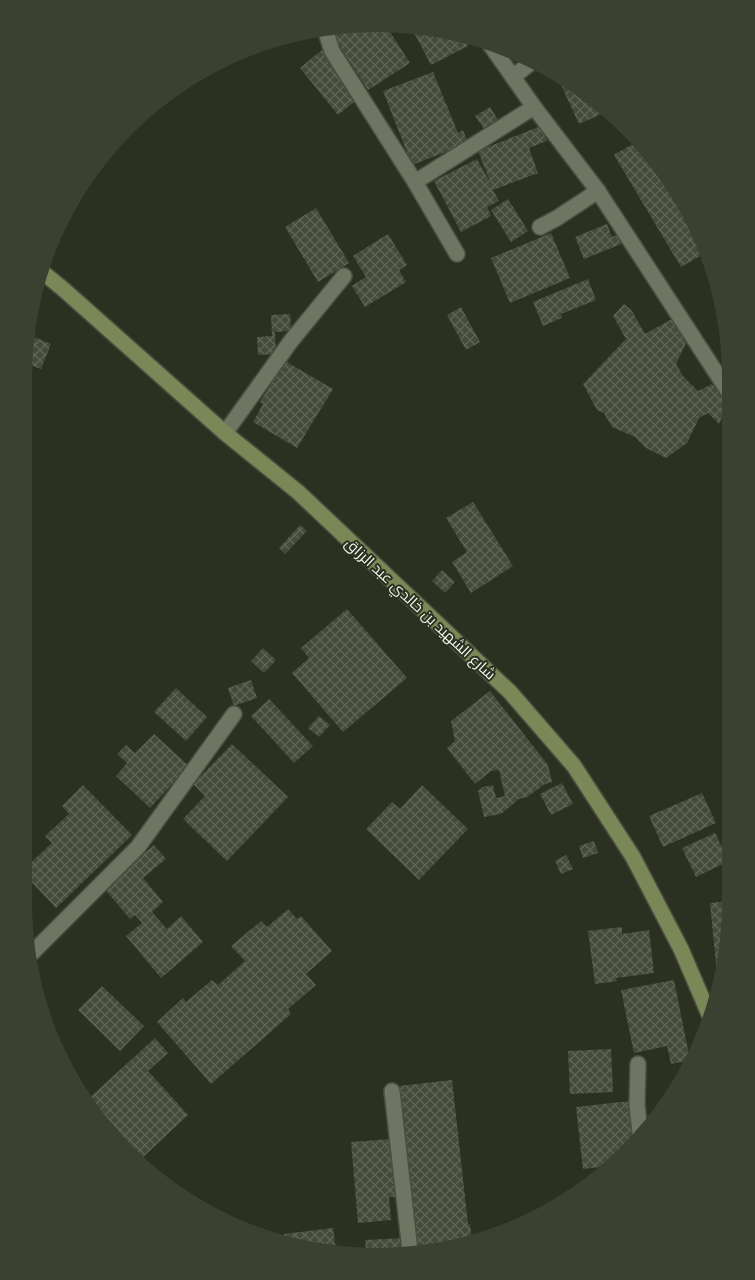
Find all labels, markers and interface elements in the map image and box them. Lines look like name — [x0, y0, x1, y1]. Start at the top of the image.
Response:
street label: شارع الشهيد بن خالدي عبد الرزاق — [339, 533, 501, 686]

